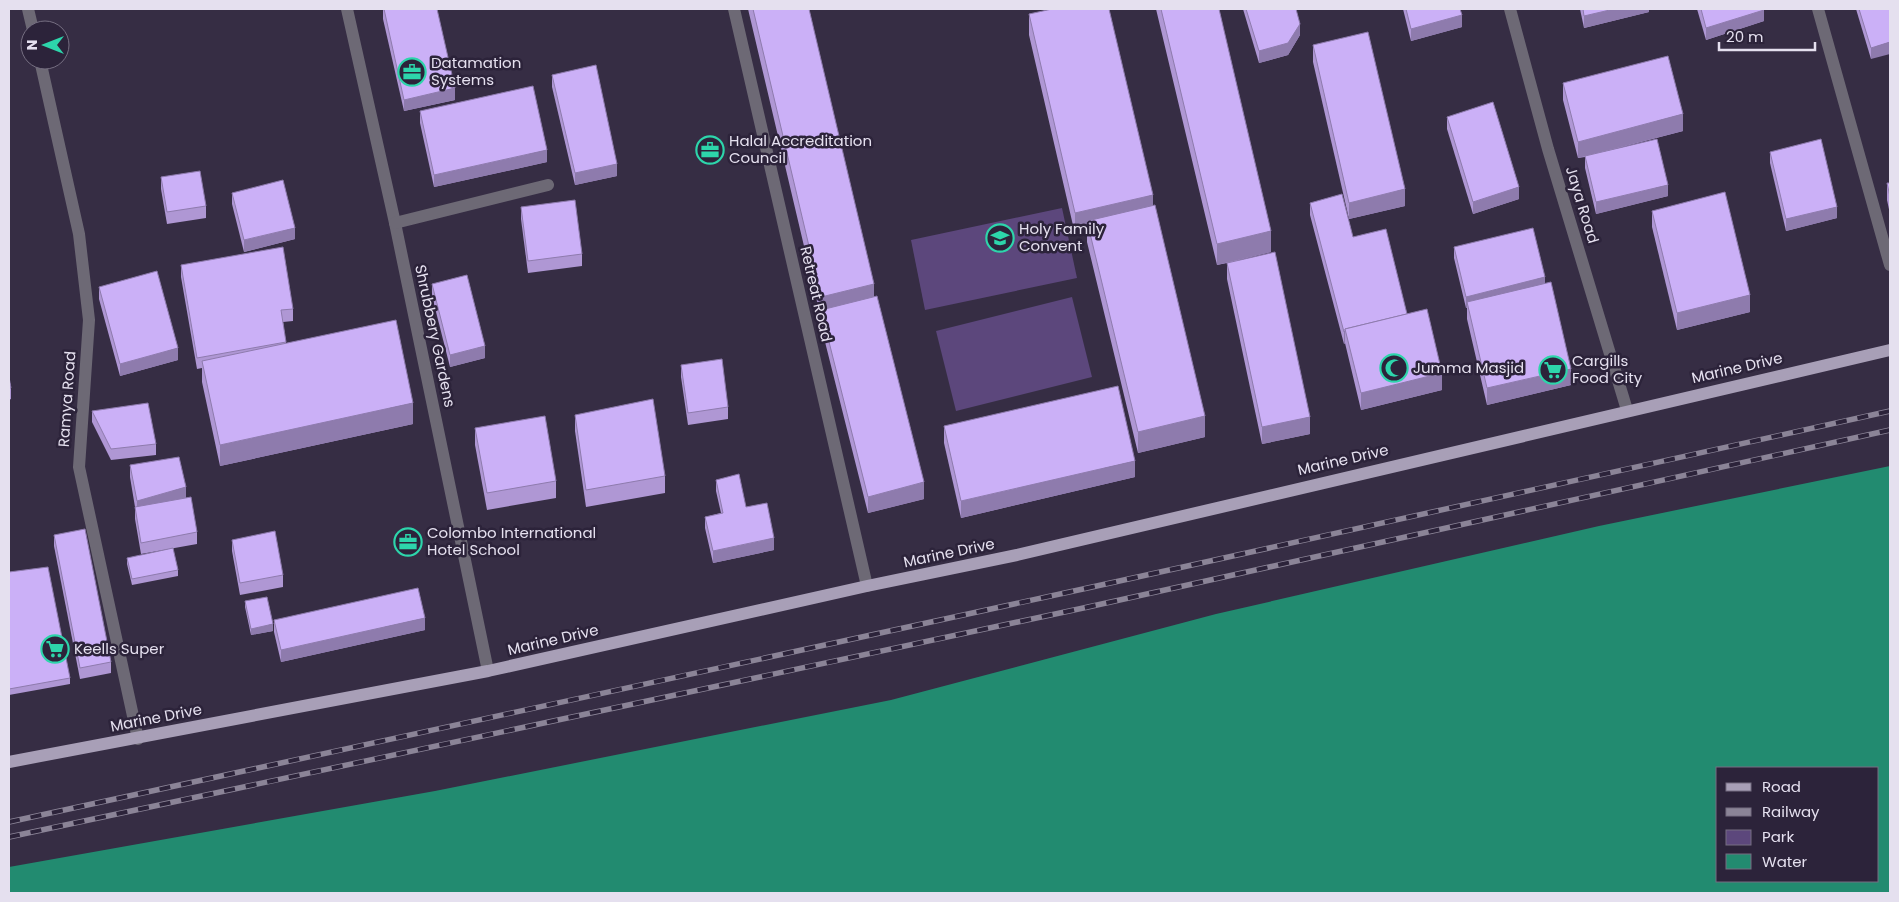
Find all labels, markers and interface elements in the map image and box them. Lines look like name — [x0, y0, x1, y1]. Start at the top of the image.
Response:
north arrow — [20, 20, 70, 70]
scale bar — [1719, 20, 1815, 52]
text: 20 m — [1726, 26, 1764, 47]
text: N — [22, 40, 42, 50]
place label: Datamation Systems — [431, 52, 521, 90]
office icon: Datamation Systems — [397, 57, 427, 87]
place label: Halal Accreditation Council — [729, 130, 872, 168]
office icon: Halal Accreditation Council — [695, 135, 725, 165]
street label: Jaya Road — [1561, 164, 1604, 246]
place label: Holy Family Convent — [1019, 218, 1105, 256]
school or university icon: Holy Family Convent — [985, 223, 1015, 253]
street label: Retreat Road — [795, 244, 838, 344]
street label: Shrubbery Gardens — [410, 263, 461, 409]
street label: Marine Drive — [1689, 347, 1784, 388]
street label: Ramya Road — [53, 350, 80, 448]
place label: Cargills Food City — [1572, 350, 1643, 388]
mosque icon: Jumma Masjid — [1379, 353, 1409, 383]
supermarket icon: Cargills Food City — [1538, 355, 1568, 385]
place label: Jumma Masjid — [1413, 357, 1524, 378]
street label: Marine Drive — [1295, 439, 1390, 480]
place label: Colombo International Hotel School — [427, 522, 596, 560]
office icon: Colombo International Hotel School — [393, 527, 423, 557]
street label: Marine Drive — [901, 533, 996, 572]
street label: Marine Drive — [505, 619, 600, 660]
supermarket icon: Keells Super — [40, 634, 70, 664]
place label: Keells Super — [74, 638, 165, 659]
street label: Marine Drive — [108, 698, 203, 737]
legend — [1716, 767, 1879, 882]
text: Road — [1762, 776, 1801, 797]
text: Railway — [1762, 801, 1820, 822]
text: Park — [1762, 826, 1794, 847]
text: Water — [1762, 851, 1808, 872]

